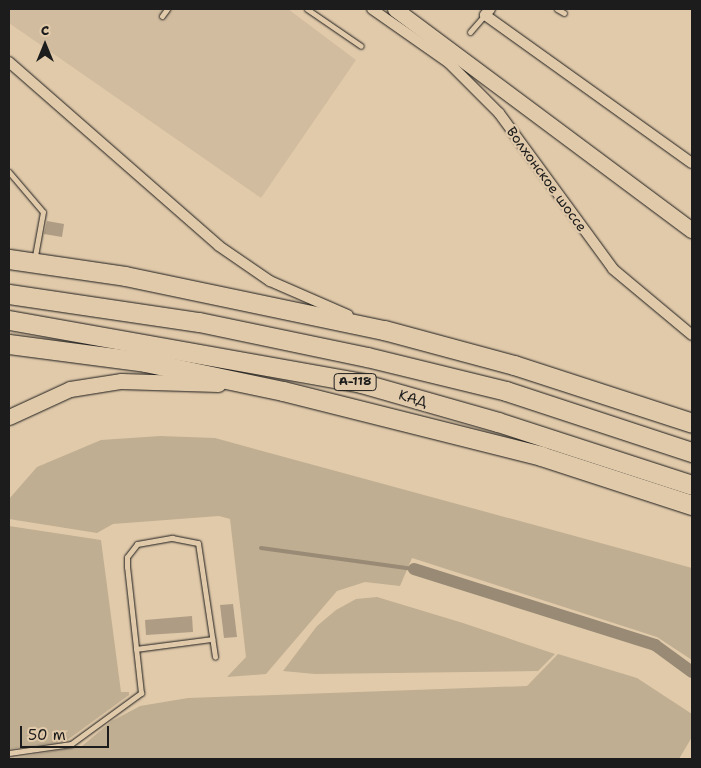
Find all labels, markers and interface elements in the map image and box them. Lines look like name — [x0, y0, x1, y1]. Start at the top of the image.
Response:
north arrow — [20, 20, 70, 70]
text: С — [41, 21, 49, 39]
street label: Волхонское шоссе — [503, 123, 591, 235]
road number: А-118 — [332, 372, 378, 392]
street label: КАД — [397, 386, 429, 410]
scale bar — [22, 716, 111, 748]
text: 50 m — [28, 725, 66, 745]

